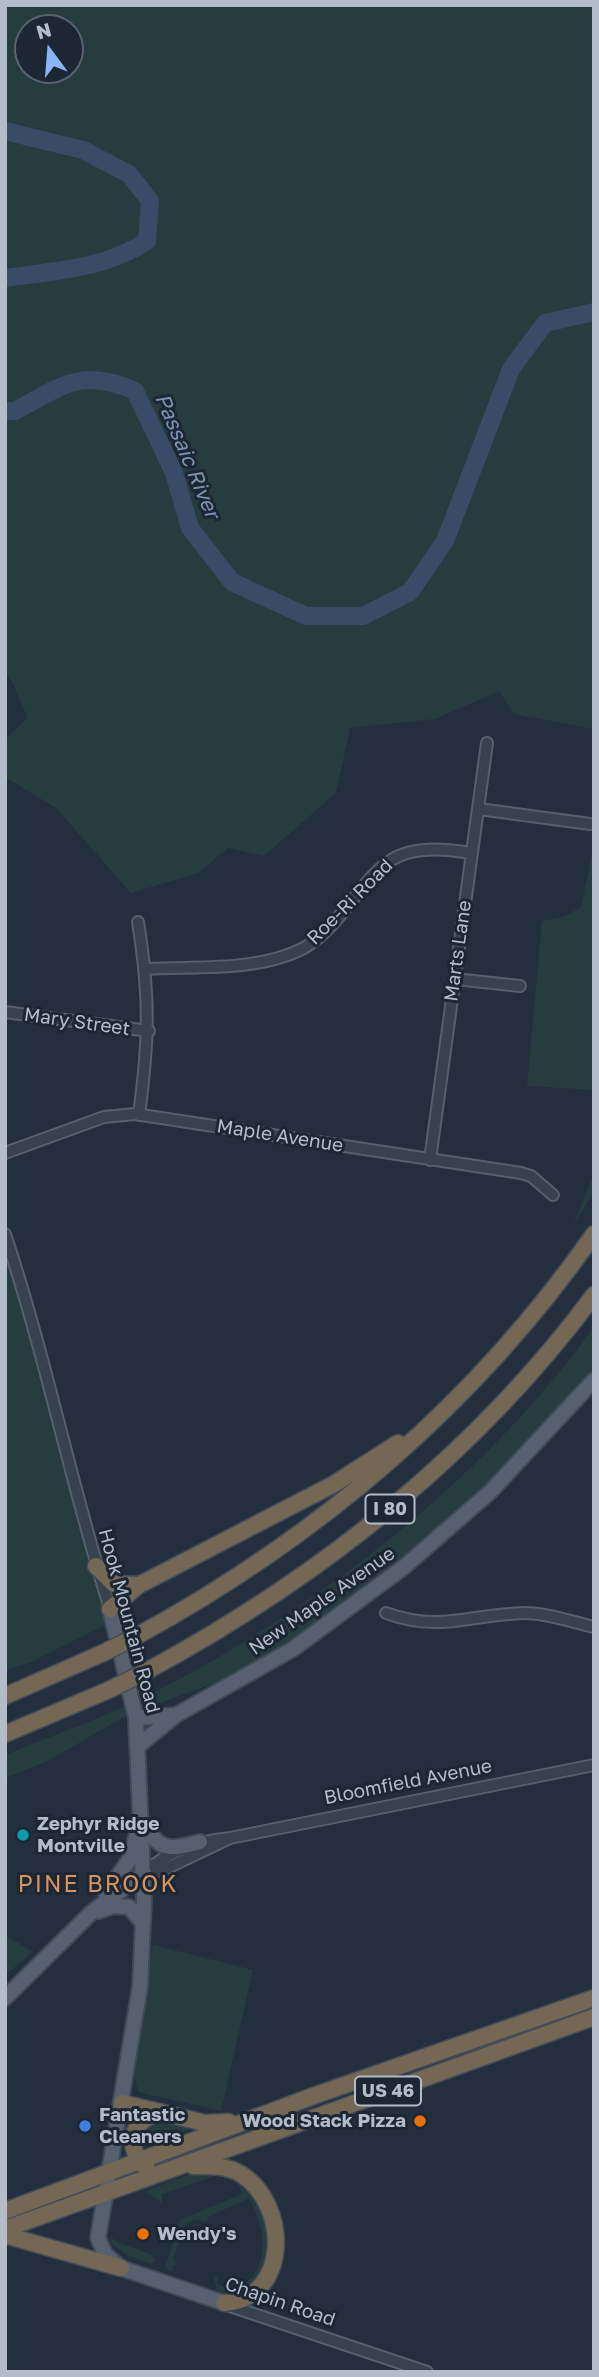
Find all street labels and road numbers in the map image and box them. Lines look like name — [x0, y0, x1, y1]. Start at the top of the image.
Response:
street label: Roe-Ri Road — [302, 854, 398, 950]
street label: Marts Lane — [440, 899, 476, 1003]
street label: Mary Street — [23, 1003, 131, 1041]
street label: Maple Avenue — [215, 1115, 345, 1157]
road number: I 80 — [366, 1494, 414, 1524]
street label: Hook Mountain Road — [93, 1526, 165, 1716]
street label: New Maple Avenue — [245, 1542, 399, 1660]
street label: Bloomfield Avenue — [322, 1755, 494, 1809]
road number: US 46 — [355, 2076, 421, 2106]
street label: Chapin Road — [222, 2272, 338, 2332]

